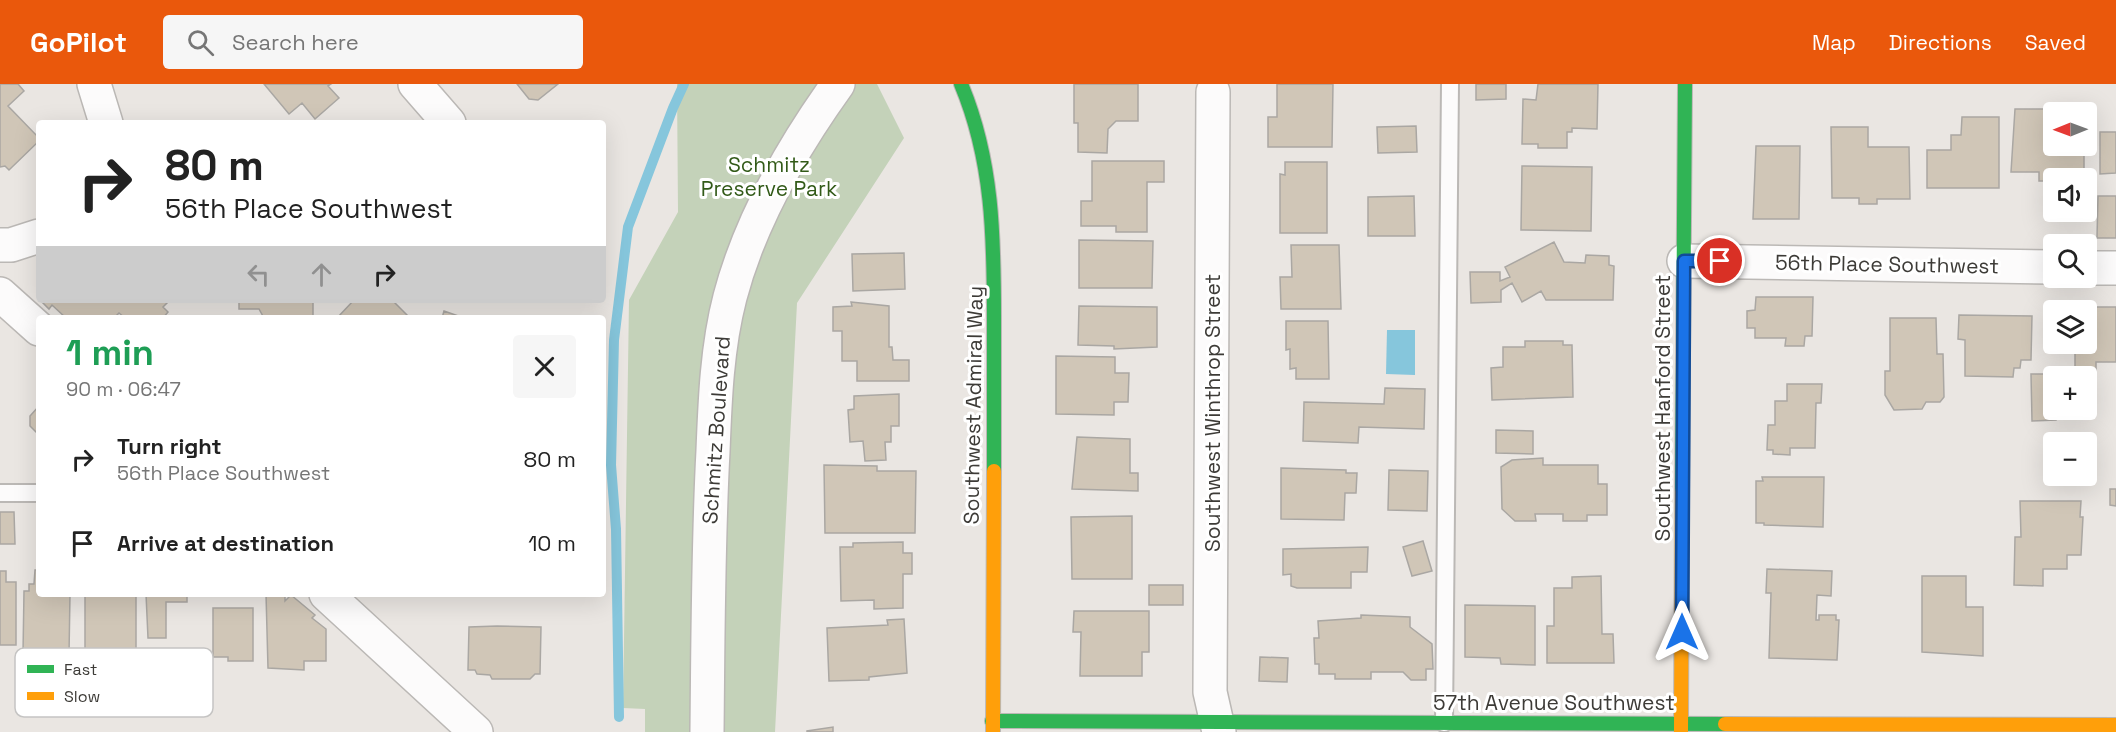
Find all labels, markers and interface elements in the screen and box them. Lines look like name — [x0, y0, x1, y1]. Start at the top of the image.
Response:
search box — [163, 15, 583, 69]
text: GoPilot — [30, 24, 127, 60]
icon: search — [184, 26, 217, 59]
text: Search here — [232, 28, 359, 56]
text: Map — [1812, 29, 1856, 56]
text: Directions — [1889, 29, 1992, 56]
text: Saved — [2025, 29, 2086, 56]
north arrow — [2043, 102, 2097, 156]
map controls — [2043, 102, 2097, 486]
text: 80 m — [165, 139, 264, 192]
icon: right — [66, 144, 144, 222]
park label: Schmitz Preserve Park — [701, 151, 837, 202]
button: sound — [2043, 168, 2097, 222]
text: 56th Place Southwest — [165, 191, 453, 226]
button: search — [2043, 234, 2097, 288]
pin — [1694, 235, 1745, 286]
icon: arrive — [1703, 244, 1736, 277]
street label: 56th Place Southwest — [1775, 249, 1999, 279]
icon: left — [242, 258, 275, 291]
icon: ahead — [305, 258, 338, 291]
icon: right — [368, 258, 401, 291]
street label: Southwest Winthrop Street — [1199, 274, 1226, 552]
street label: Southwest Hanford Street — [1649, 275, 1676, 541]
street label: Southwest Admiral Way — [957, 285, 989, 525]
button: layers — [2043, 300, 2097, 354]
text: 1 min — [66, 330, 154, 376]
button: close — [513, 335, 576, 398]
street label: Schmitz Boulevard — [696, 335, 736, 525]
button: + — [2043, 366, 2097, 420]
text: 90 m · 06:47 — [66, 376, 181, 402]
text: Turn right — [117, 432, 222, 460]
button: − — [2043, 432, 2097, 486]
icon: right — [66, 443, 99, 476]
text: 80 m — [524, 445, 576, 473]
text: 56th Place Southwest — [117, 460, 330, 486]
icon: arrive — [66, 527, 99, 560]
text: Arrive at destination — [117, 529, 334, 557]
text: 10 m — [528, 529, 576, 557]
position arrow — [1650, 600, 1714, 664]
legend — [15, 648, 213, 717]
text: Fast — [64, 659, 97, 680]
text: Slow — [64, 686, 100, 707]
street label: 57th Avenue Southwest — [1433, 689, 1675, 716]

